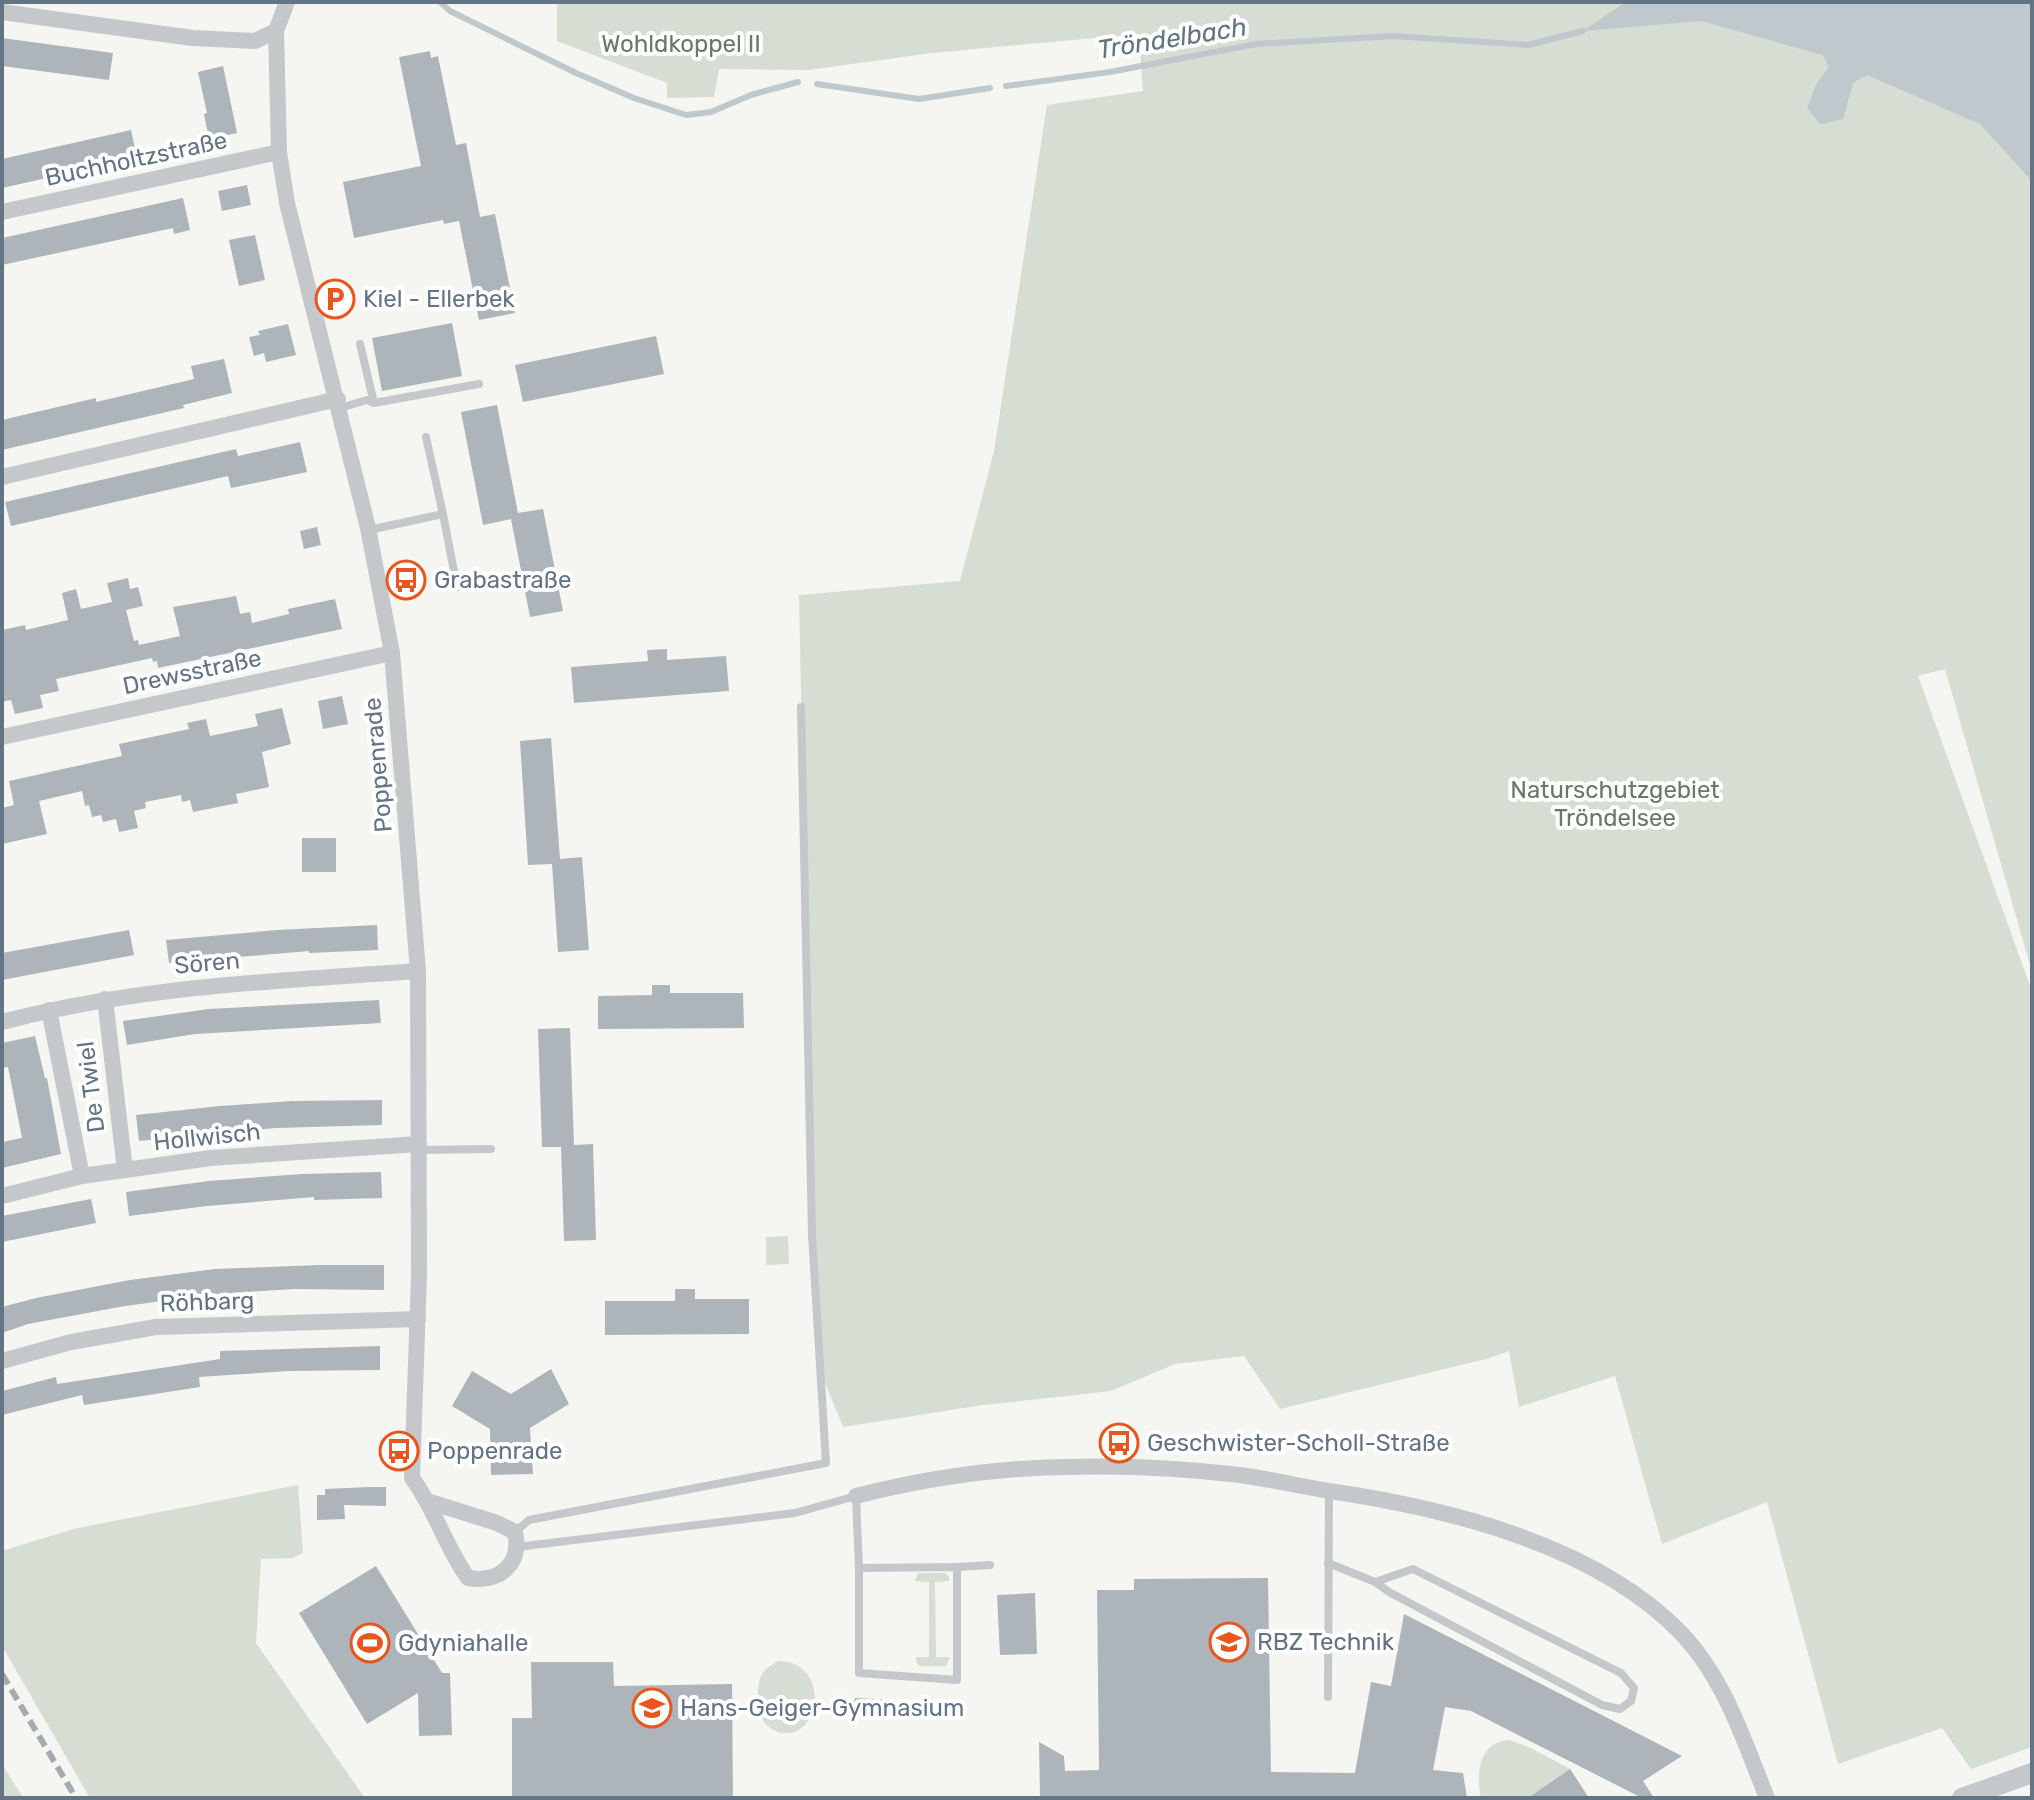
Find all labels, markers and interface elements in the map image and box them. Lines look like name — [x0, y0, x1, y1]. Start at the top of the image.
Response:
water label: Tröndelbach — [1095, 11, 1249, 66]
park label: Wohldkoppel II — [601, 30, 761, 58]
street label: Buchholtzstraße — [42, 126, 230, 192]
parking icon: Kiel - Ellerbek — [314, 278, 356, 320]
place label: Kiel - Ellerbek — [363, 285, 515, 313]
bus stop icon: Grabastraße — [385, 559, 427, 601]
place label: Grabastraße — [434, 566, 571, 594]
street label: Drewsstraße — [120, 644, 264, 700]
street label: Poppenrade — [358, 696, 398, 834]
park label: Naturschutzgebiet Tröndelsee — [1510, 776, 1720, 832]
street label: Sören — [173, 946, 241, 980]
street label: De Twiel — [72, 1040, 110, 1134]
street label: Hollwisch — [152, 1117, 262, 1157]
street label: Röhbarg — [159, 1286, 255, 1318]
bus stop icon: Geschwister-Scholl-Straße — [1098, 1422, 1140, 1464]
place label: Geschwister-Scholl-Straße — [1147, 1429, 1450, 1457]
bus stop icon: Poppenrade — [378, 1430, 420, 1472]
place label: Poppenrade — [427, 1437, 563, 1465]
school or university icon: RBZ Technik — [1208, 1621, 1250, 1663]
sports icon: Gdyniahalle — [349, 1622, 391, 1664]
place label: RBZ Technik — [1257, 1628, 1395, 1656]
place label: Gdyniahalle — [398, 1629, 528, 1657]
school or university icon: Hans-Geiger-Gymnasium — [631, 1687, 673, 1729]
place label: Hans-Geiger-Gymnasium — [680, 1694, 964, 1722]

